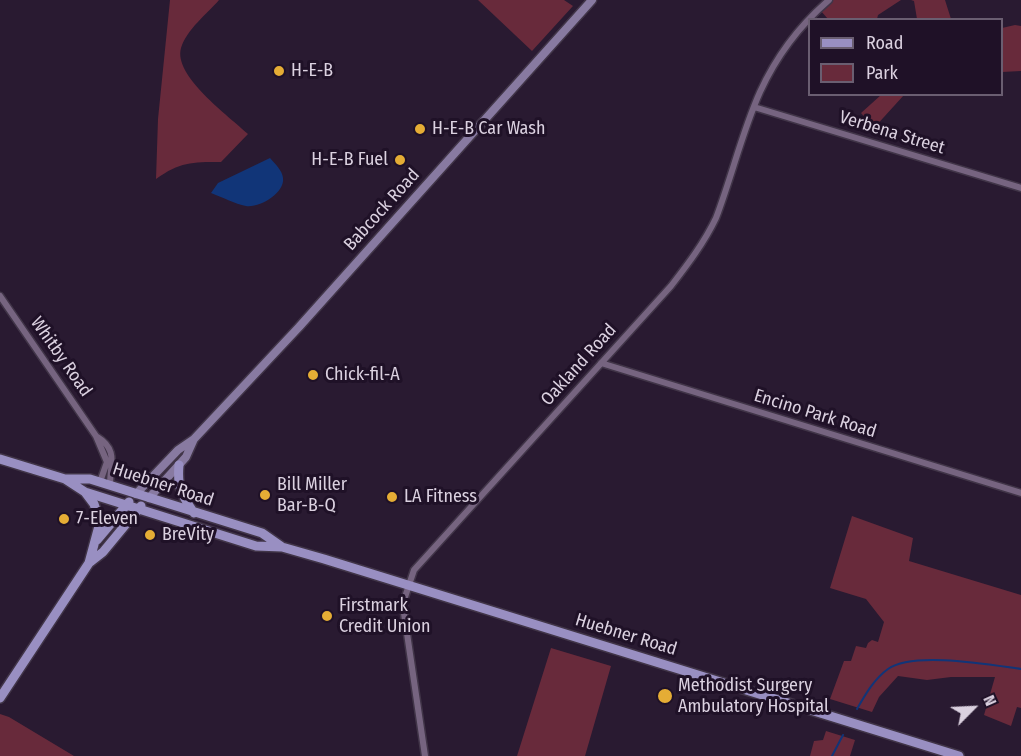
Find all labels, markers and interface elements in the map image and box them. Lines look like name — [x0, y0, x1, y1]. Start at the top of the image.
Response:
legend — [808, 18, 1003, 96]
text: Road — [866, 32, 903, 54]
place label: H-E-B — [291, 60, 333, 82]
text: Park — [866, 62, 898, 84]
marker: H-E-B — [272, 64, 286, 78]
street label: Verbena Street — [837, 107, 947, 159]
place label: H-E-B Car Wash — [432, 118, 545, 140]
marker: H-E-B Car Wash — [413, 122, 427, 136]
place label: H-E-B Fuel — [311, 149, 388, 171]
marker: H-E-B Fuel — [393, 153, 407, 167]
street label: Babcock Road — [340, 165, 424, 255]
street label: Whitby Road — [26, 313, 96, 401]
street label: Oakland Road — [537, 320, 621, 410]
place label: Chick-fil-A — [325, 364, 400, 386]
marker: Chick-fil-A — [306, 368, 320, 382]
street label: Encino Park Road — [751, 385, 879, 443]
street label: Huebner Road — [110, 459, 216, 511]
place label: Bill Miller Bar-B-Q — [277, 474, 347, 516]
place label: LA Fitness — [404, 486, 477, 508]
marker: Bill Miller Bar-B-Q — [258, 488, 272, 502]
marker: LA Fitness — [385, 490, 399, 504]
place label: 7-Eleven — [76, 508, 138, 530]
marker: 7-Eleven — [57, 512, 71, 526]
place label: BreVity — [162, 524, 214, 546]
marker: BreVity — [143, 528, 157, 542]
place label: Firstmark Credit Union — [339, 595, 430, 638]
marker: Firstmark Credit Union — [320, 609, 334, 623]
street label: Huebner Road — [573, 609, 679, 661]
place label: Methodist Surgery Ambulatory Hospital — [678, 675, 829, 718]
north arrow — [943, 678, 1003, 738]
marker: Methodist Surgery Ambulatory Hospital — [656, 687, 674, 705]
text: N — [979, 692, 1001, 709]

